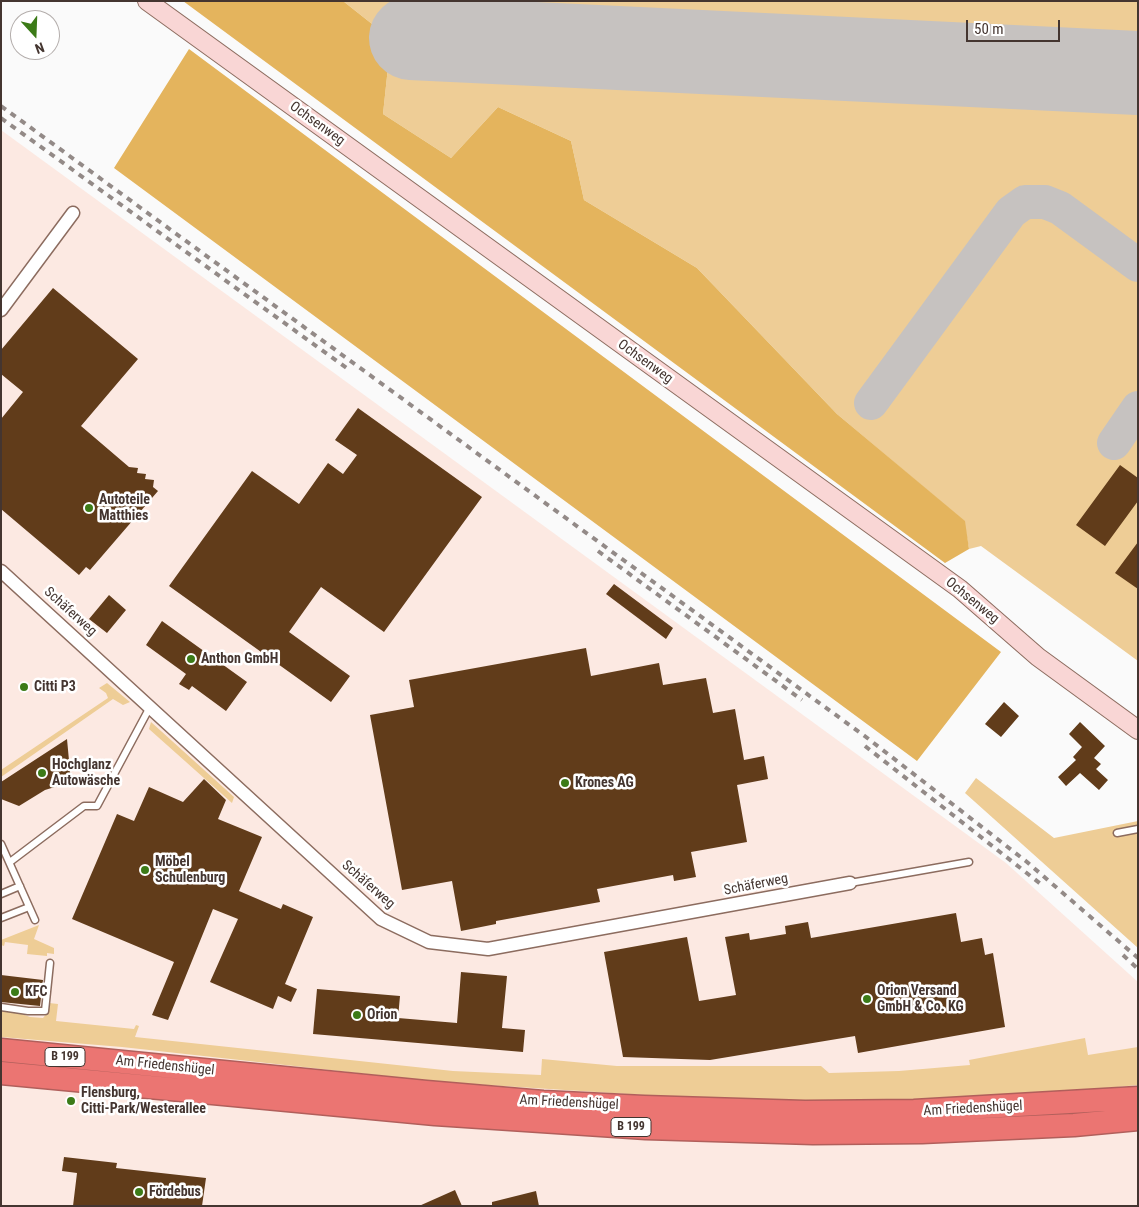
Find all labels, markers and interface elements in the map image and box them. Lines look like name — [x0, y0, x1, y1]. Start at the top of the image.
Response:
north arrow — [10, 10, 60, 60]
scale bar — [969, 10, 1063, 42]
text: 50 m — [974, 20, 1004, 38]
text: N — [33, 39, 47, 57]
street label: Ochsenweg — [286, 98, 348, 150]
street label: Ochsenweg — [614, 336, 676, 388]
place label: Autoteile Matthies — [99, 492, 150, 524]
marker: Autoteile Matthies — [83, 502, 95, 514]
street label: Ochsenweg — [942, 574, 1002, 628]
street label: Schäferweg — [40, 584, 100, 640]
place label: Anthon GmbH — [201, 651, 278, 667]
marker: Anthon GmbH — [185, 653, 197, 665]
place label: Citti P3 — [34, 679, 76, 695]
marker: Citti P3 — [18, 681, 30, 693]
place label: Hochglanz Autowäsche — [52, 757, 120, 790]
marker: Hochglanz Autowäsche — [36, 767, 48, 779]
place label: Krones AG — [575, 775, 634, 791]
marker: Krones AG — [559, 777, 571, 789]
place label: Möbel Schulenburg — [155, 854, 225, 886]
street label: Schäferweg — [338, 857, 398, 913]
marker: Möbel Schulenburg — [139, 864, 151, 876]
street label: Schäferweg — [723, 871, 789, 899]
place label: Orion Versand GmbH & Co. KG — [877, 983, 964, 1016]
place label: KFC — [25, 984, 47, 1000]
marker: KFC — [9, 986, 21, 998]
marker: Orion Versand GmbH & Co. KG — [861, 993, 873, 1005]
place label: Orion — [367, 1007, 397, 1023]
marker: Orion — [351, 1009, 363, 1021]
road number: B 199 — [45, 1048, 85, 1066]
street label: Am Friedenshügel — [115, 1052, 215, 1080]
place label: Flensburg, Citti-Park/Westerallee — [81, 1085, 206, 1118]
street label: Am Friedenshügel — [519, 1092, 619, 1114]
marker: Flensburg, Citti-Park/Westerallee — [65, 1095, 77, 1107]
street label: Am Friedenshügel — [923, 1098, 1023, 1120]
road number: B 199 — [611, 1118, 651, 1136]
place label: Fördebus — [149, 1184, 201, 1200]
marker: Fördebus — [133, 1186, 145, 1198]

